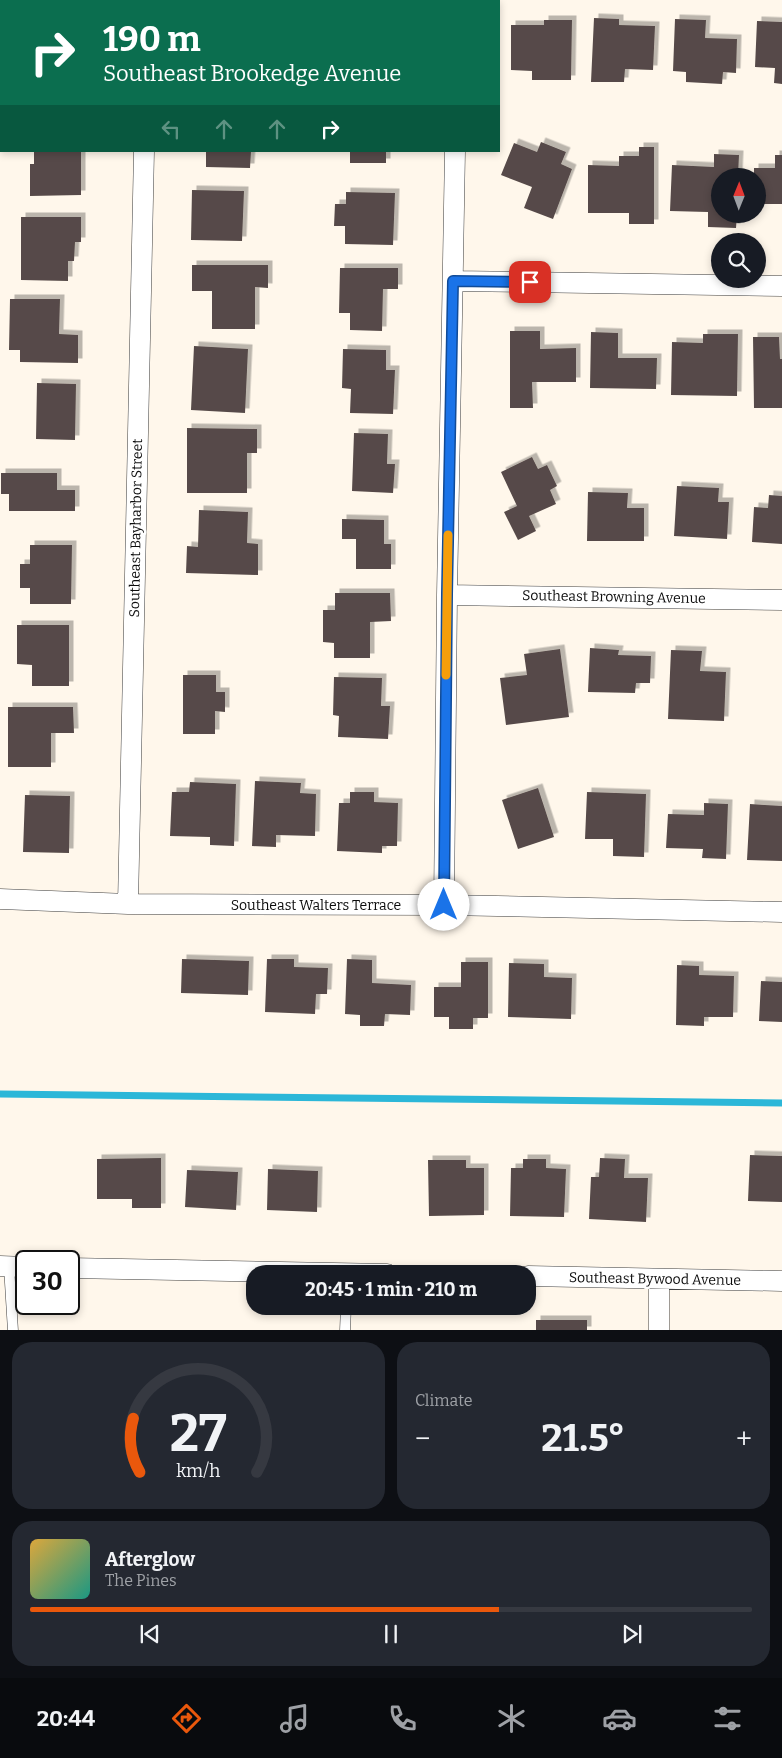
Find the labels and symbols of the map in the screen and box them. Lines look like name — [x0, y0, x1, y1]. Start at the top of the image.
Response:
north arrow — [711, 168, 766, 222]
pin — [509, 261, 551, 303]
street label: Southeast Bayharbor Street — [126, 439, 146, 617]
street label: Southeast Browning Avenue — [522, 587, 706, 607]
position arrow — [417, 878, 469, 930]
street label: Southeast Walters Terrace — [231, 897, 401, 914]
speed limit sign: 30 — [15, 1250, 80, 1315]
street label: Southeast Bywood Avenue — [569, 1269, 741, 1289]

